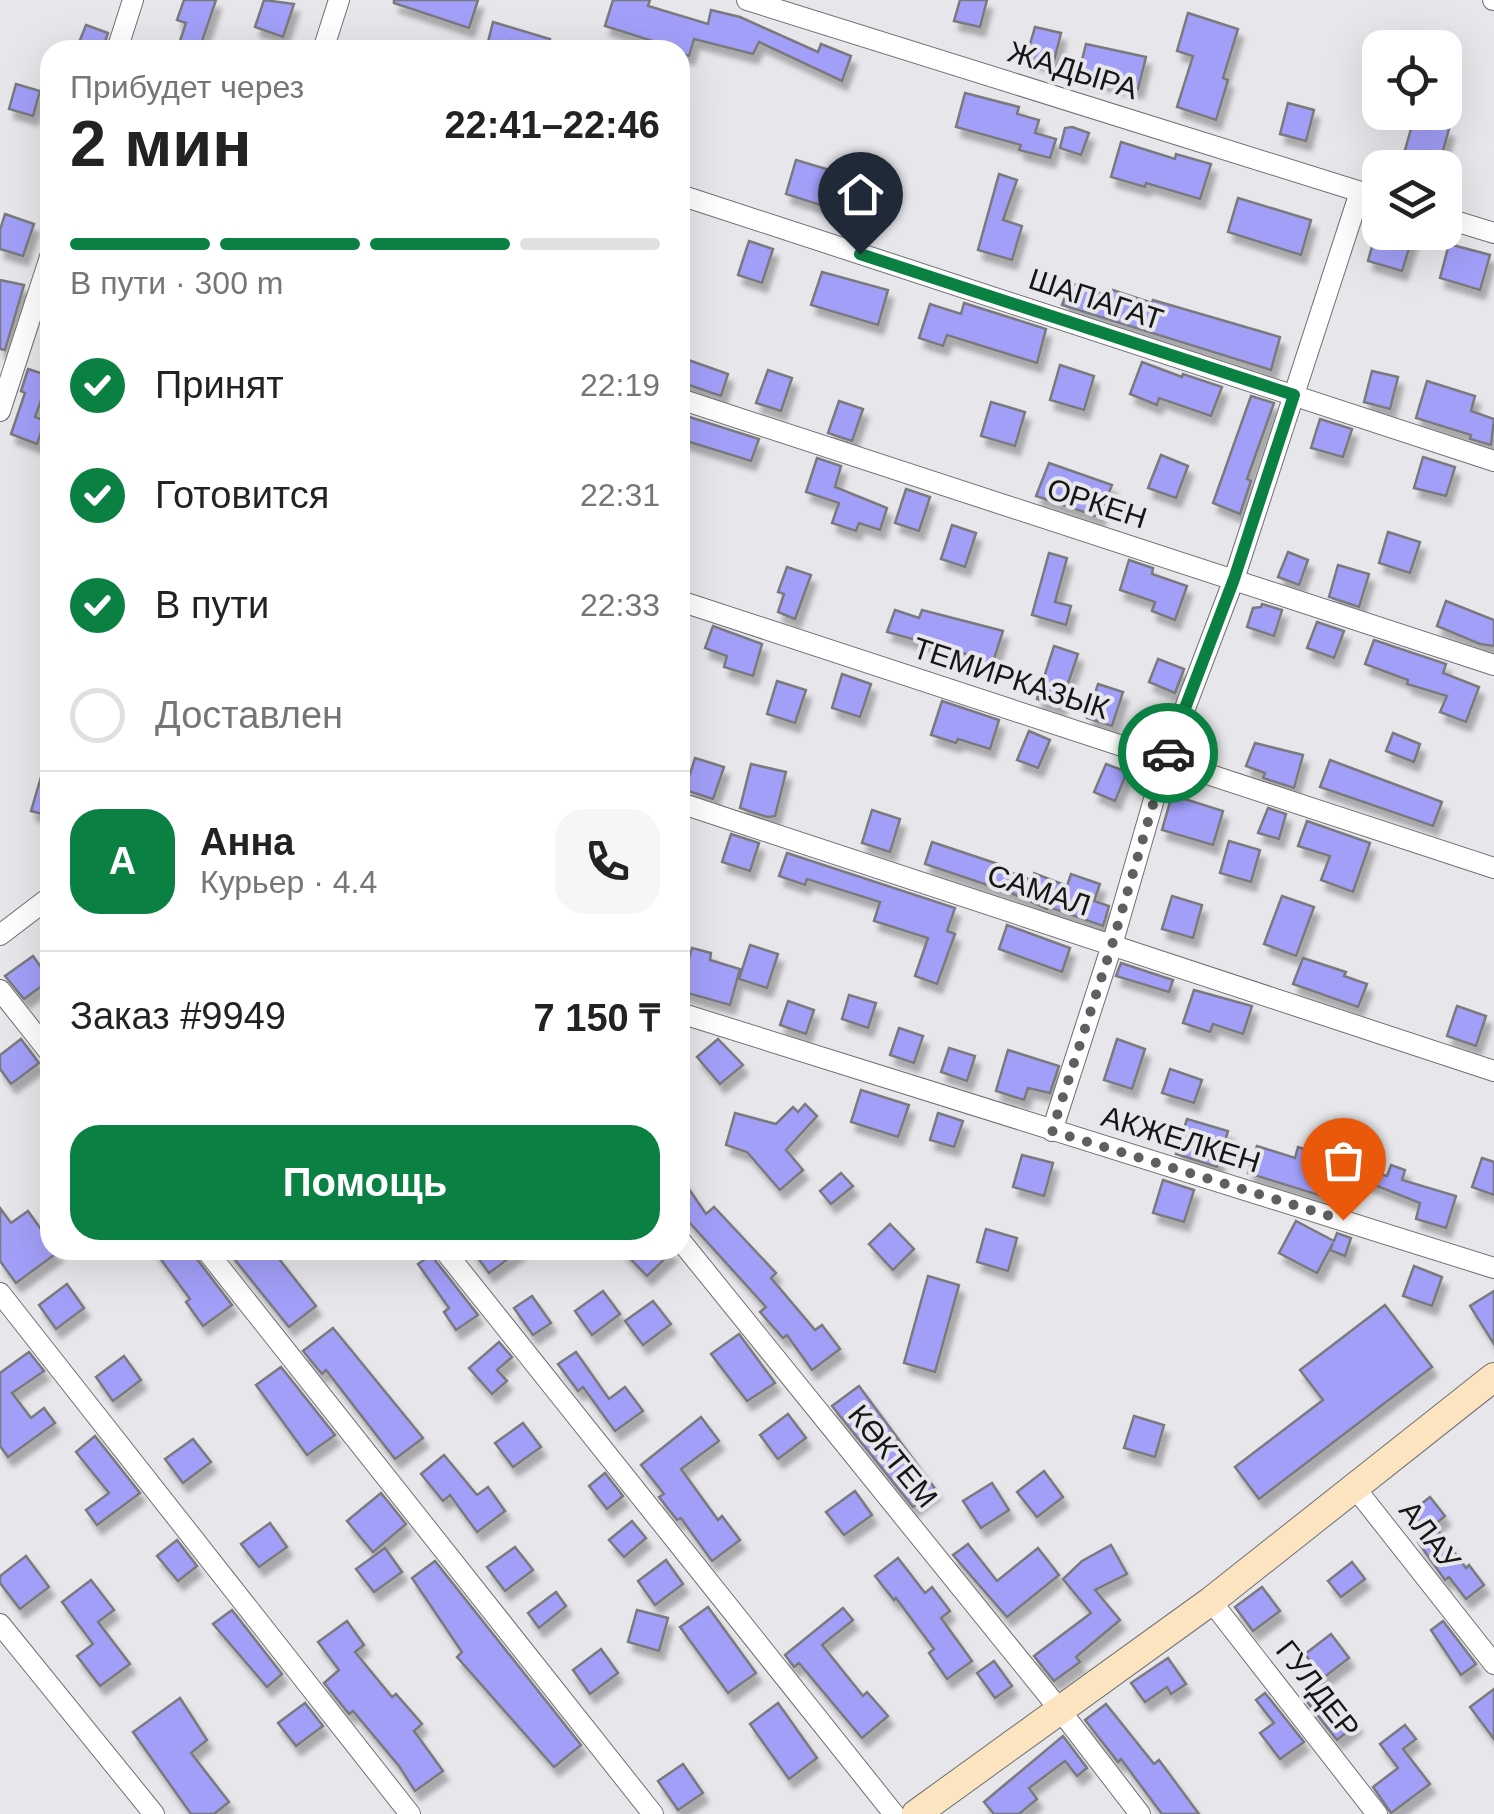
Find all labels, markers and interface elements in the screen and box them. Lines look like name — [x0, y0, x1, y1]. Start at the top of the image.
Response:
map controls — [1362, 30, 1462, 250]
button: locate — [1362, 30, 1462, 130]
street label: ЖАДЫРА — [1004, 35, 1142, 105]
text: Прибудет через — [70, 69, 304, 105]
text: 22:41–22:46 — [444, 104, 660, 146]
text: 2 мин — [70, 107, 252, 180]
button: layers — [1362, 150, 1462, 250]
pin — [818, 152, 903, 255]
icon: home — [833, 167, 888, 222]
street label: ШАПАГАТ — [1025, 262, 1167, 336]
text: В пути · 300 m — [70, 265, 283, 301]
icon: check — [70, 358, 125, 413]
text: Принят — [155, 364, 284, 406]
text: 22:19 — [580, 367, 660, 403]
icon: check — [70, 468, 125, 523]
street label: ОРКЕН — [1043, 471, 1151, 535]
text: Готовится — [155, 474, 329, 516]
text: 22:31 — [580, 477, 660, 513]
icon: check — [70, 578, 125, 633]
text: В пути — [155, 584, 269, 626]
text: 22:33 — [580, 587, 660, 623]
street label: ТЕМИРКАЗЫК — [909, 631, 1114, 725]
text: Доставлен — [155, 694, 343, 736]
courier — [1118, 703, 1218, 803]
icon: car — [1141, 726, 1196, 781]
button: phone — [555, 809, 660, 914]
text: Анна — [200, 821, 294, 863]
text: А — [109, 840, 136, 882]
street label: САМАЛ — [983, 858, 1095, 922]
text: Курьер · 4.4 — [200, 864, 377, 900]
text: Заказ #9949 — [70, 995, 286, 1037]
text: 7 150 ₸ — [534, 997, 660, 1039]
street label: АКЖЕЛКЕН — [1098, 1099, 1264, 1179]
pin — [1301, 1118, 1386, 1221]
button: Помощь — [70, 1125, 660, 1240]
icon: bag — [1316, 1133, 1371, 1188]
street label: КӨКТЕМ — [842, 1398, 944, 1514]
street label: АЛАУ — [1393, 1494, 1468, 1577]
street label: ГУЛДЕР — [1270, 1634, 1366, 1744]

